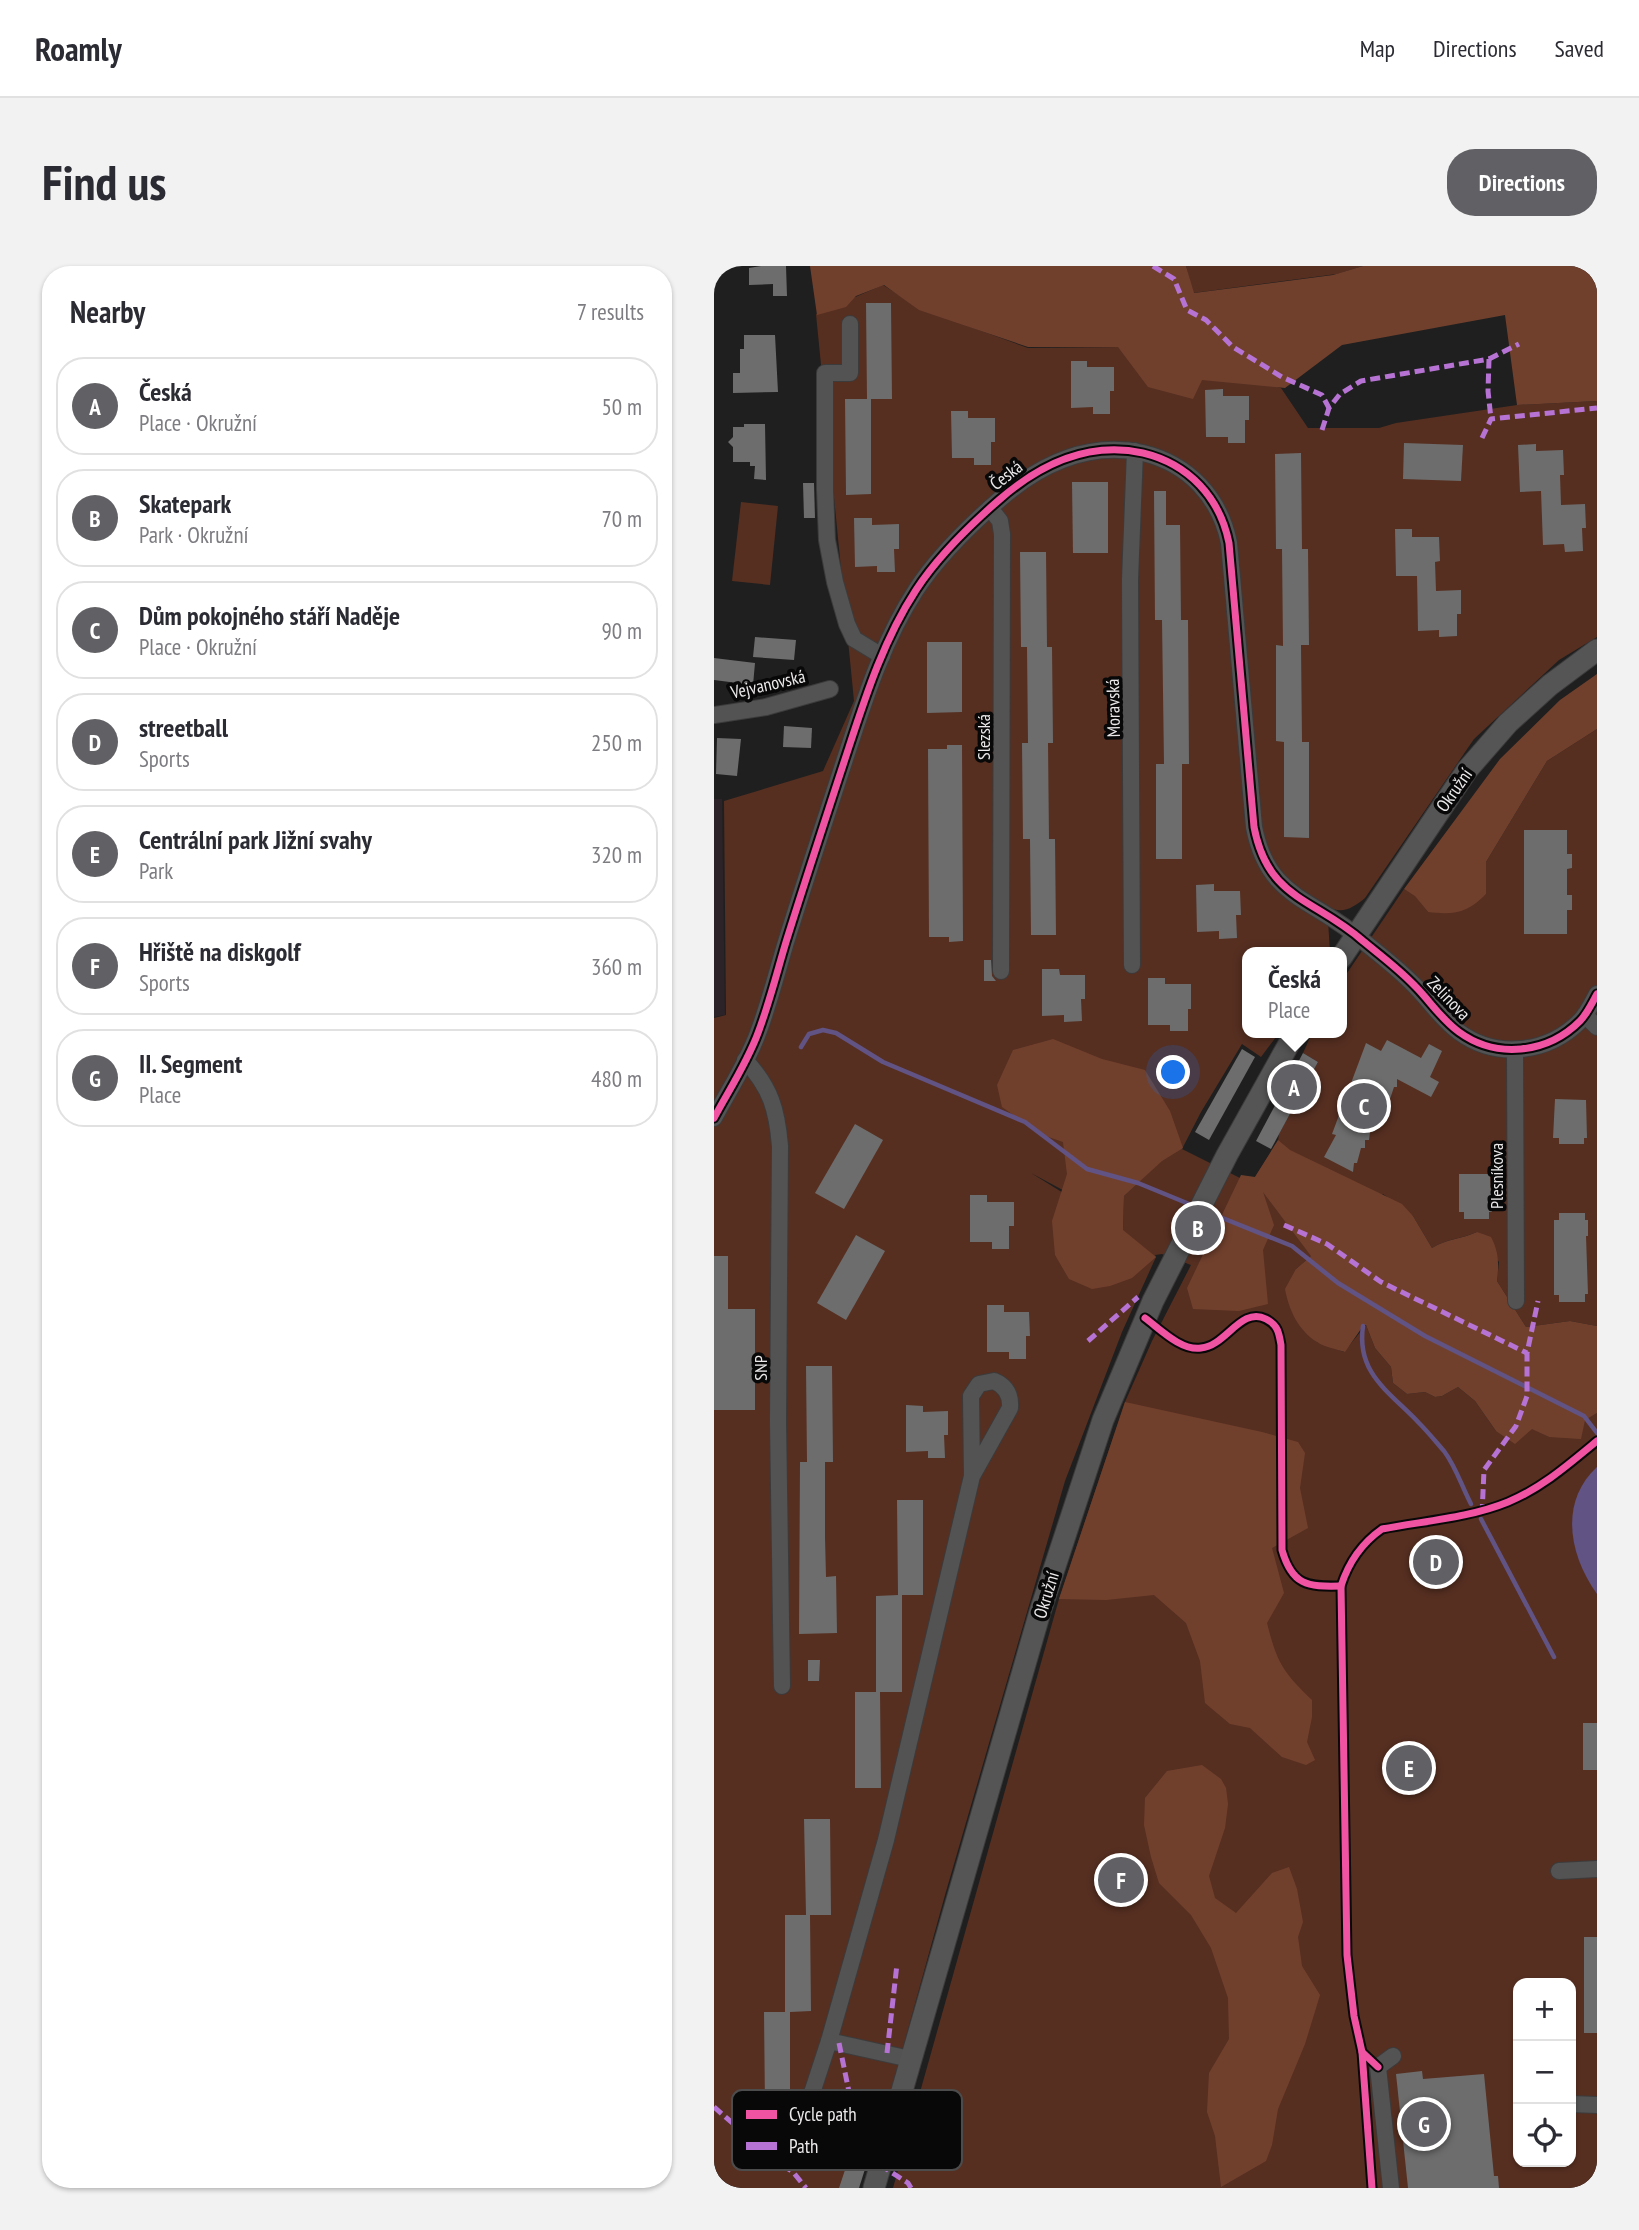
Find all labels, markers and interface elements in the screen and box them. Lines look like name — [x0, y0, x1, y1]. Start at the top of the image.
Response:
text: Roamly — [35, 27, 122, 70]
text: Map — [1360, 33, 1395, 64]
text: Directions — [1433, 33, 1517, 64]
text: Saved — [1555, 33, 1604, 64]
button: Directions — [1447, 149, 1597, 216]
text: Find us — [42, 150, 166, 214]
text: Nearby — [70, 292, 145, 331]
text: 7 results — [577, 297, 644, 326]
text: Česká — [139, 375, 192, 408]
text: A — [89, 392, 101, 421]
text: 50 m — [601, 392, 642, 421]
text: Place · Okružní — [139, 408, 257, 437]
street label: Česká — [985, 455, 1027, 495]
text: Skatepark — [139, 487, 231, 520]
text: B — [89, 504, 101, 533]
text: 70 m — [601, 504, 642, 533]
text: Park · Okružní — [139, 520, 248, 549]
text: Dům pokojného stáří Naděje — [139, 599, 400, 632]
text: C — [90, 616, 100, 645]
text: 90 m — [601, 616, 642, 645]
text: Place · Okružní — [139, 632, 257, 661]
street label: Vejvanovská — [728, 664, 807, 704]
street label: Moravská — [1101, 678, 1125, 738]
text: streetball — [139, 711, 228, 744]
street label: Slezská — [972, 714, 995, 760]
text: D — [89, 728, 101, 757]
text: 250 m — [591, 728, 642, 757]
text: Sports — [139, 744, 190, 773]
street label: Okružní — [1431, 764, 1477, 816]
text: Centrální park Jižní svahy — [139, 823, 372, 856]
text: E — [90, 840, 100, 869]
text: 320 m — [591, 840, 642, 869]
text: Park — [139, 856, 173, 885]
text: Hřiště na diskgolf — [139, 935, 301, 968]
popup — [1242, 947, 1347, 1038]
text: F — [90, 952, 100, 981]
text: 360 m — [591, 952, 642, 981]
text: Česká — [1268, 962, 1321, 995]
text: Sports — [139, 968, 190, 997]
street label: Zelinova — [1423, 971, 1475, 1025]
text: Place — [1268, 995, 1310, 1024]
text: II. Segment — [139, 1047, 242, 1080]
your location — [1156, 1055, 1190, 1089]
pin: A — [1271, 1061, 1317, 1113]
text: G — [89, 1064, 101, 1093]
text: 480 m — [591, 1064, 642, 1093]
text: Place — [139, 1080, 181, 1109]
pin: C — [1341, 1080, 1387, 1132]
street label: Plesníkova — [1485, 1143, 1508, 1209]
pin: B — [1175, 1202, 1221, 1254]
street label: SNP — [749, 1355, 772, 1381]
pin: D — [1413, 1536, 1459, 1588]
street label: Okružní — [1028, 1569, 1064, 1621]
pin: E — [1386, 1742, 1432, 1794]
pin: F — [1098, 1854, 1144, 1906]
map controls — [1513, 1978, 1576, 2167]
button: + — [1513, 1978, 1576, 2041]
button: − — [1513, 2041, 1576, 2104]
legend — [732, 2090, 962, 2170]
pin: G — [1401, 2098, 1447, 2150]
text: Cycle path — [789, 2102, 857, 2126]
button: locate — [1513, 2104, 1576, 2167]
text: Path — [789, 2134, 818, 2158]

